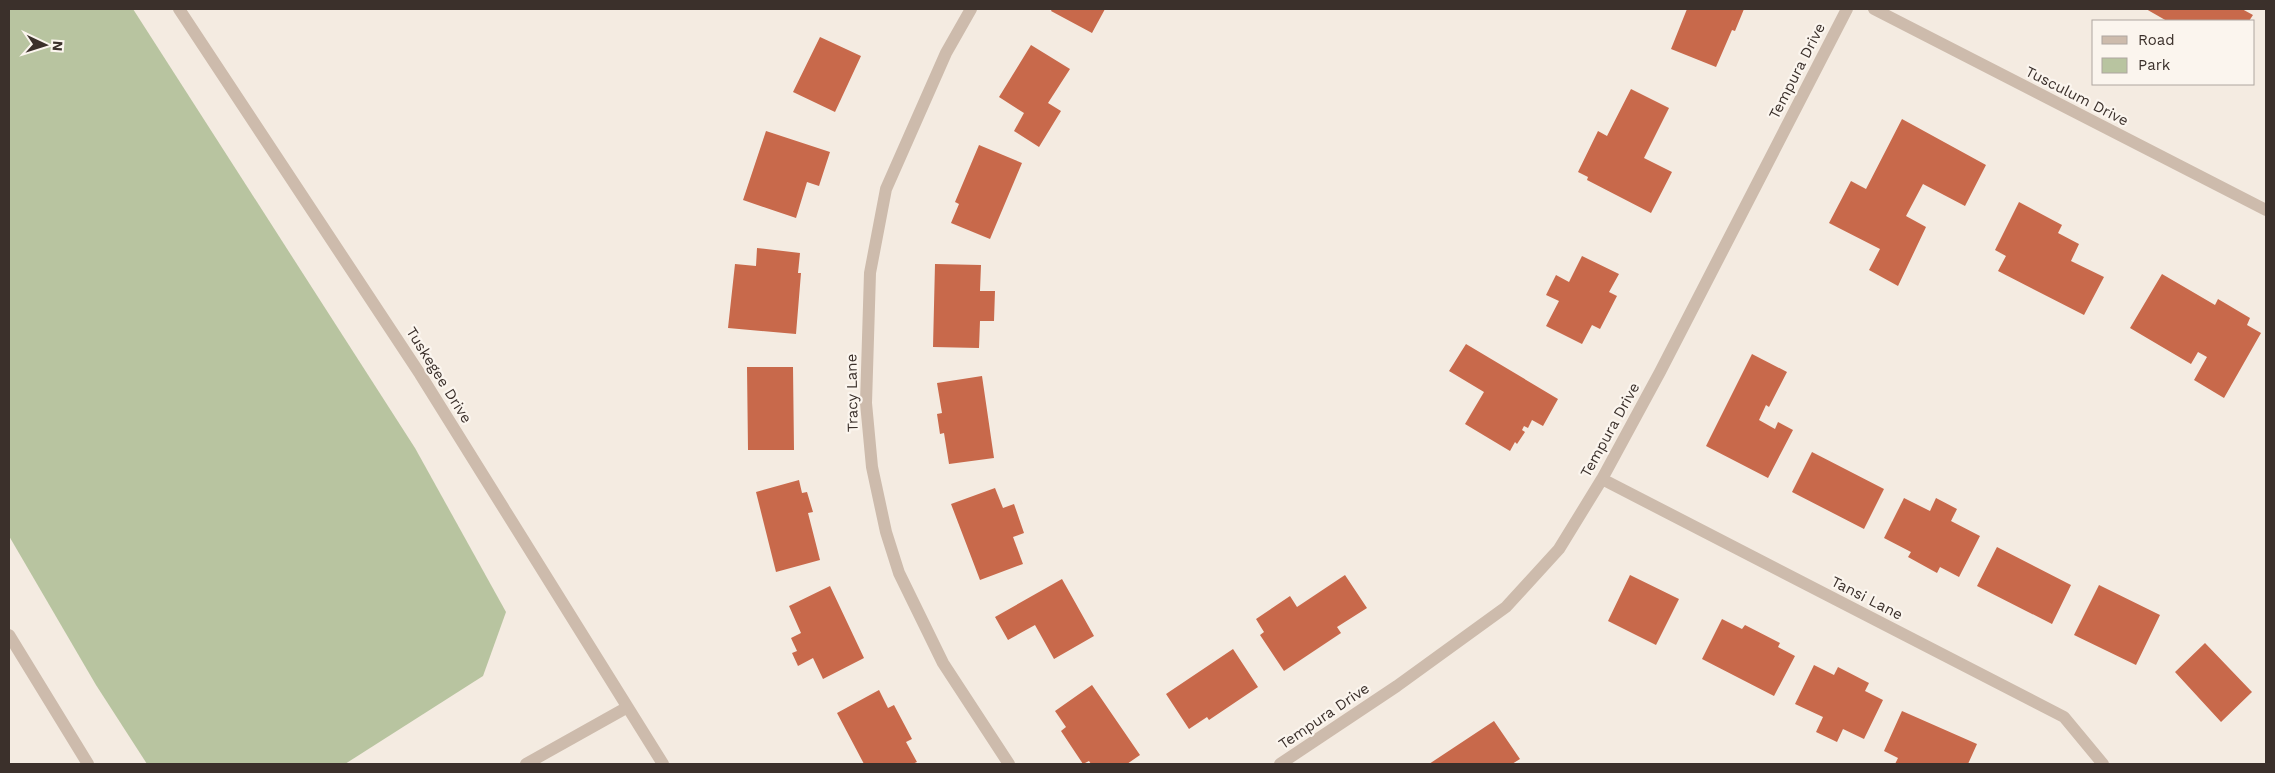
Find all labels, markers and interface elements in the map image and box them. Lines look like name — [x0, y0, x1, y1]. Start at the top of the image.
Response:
north arrow — [20, 20, 70, 70]
street label: Tempura Drive — [1765, 20, 1829, 122]
legend — [2092, 20, 2255, 85]
text: Road — [2138, 31, 2175, 49]
text: N — [50, 40, 66, 52]
text: Park — [2138, 56, 2171, 74]
street label: Tusculum Drive — [2022, 62, 2132, 130]
street label: Tuskegee Drive — [402, 324, 476, 426]
street label: Tracy Lane — [842, 354, 862, 432]
street label: Tempura Drive — [1577, 380, 1643, 480]
street label: Tansi Lane — [1828, 572, 1906, 624]
street label: Tempura Drive — [1275, 679, 1373, 753]

